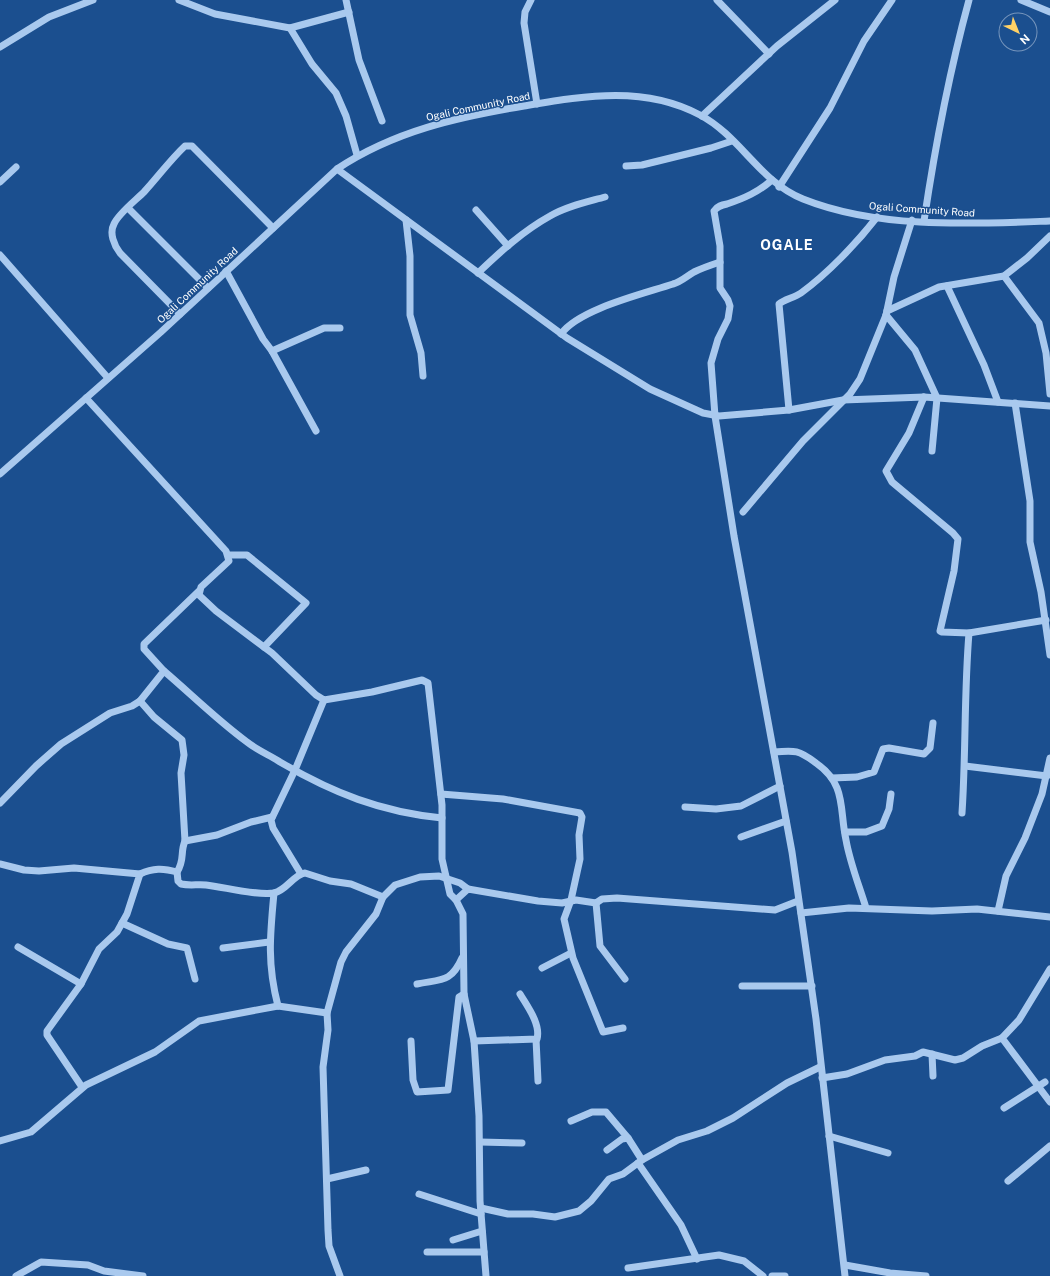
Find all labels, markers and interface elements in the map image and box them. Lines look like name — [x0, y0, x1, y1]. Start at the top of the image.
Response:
north arrow — [998, 12, 1038, 52]
text: N — [1018, 32, 1032, 47]
street label: Ogali Community Road — [425, 89, 531, 123]
street label: Ogali Community Road — [869, 199, 975, 219]
district label: OGALE — [760, 237, 814, 253]
street label: Ogali Community Road — [154, 244, 240, 326]

